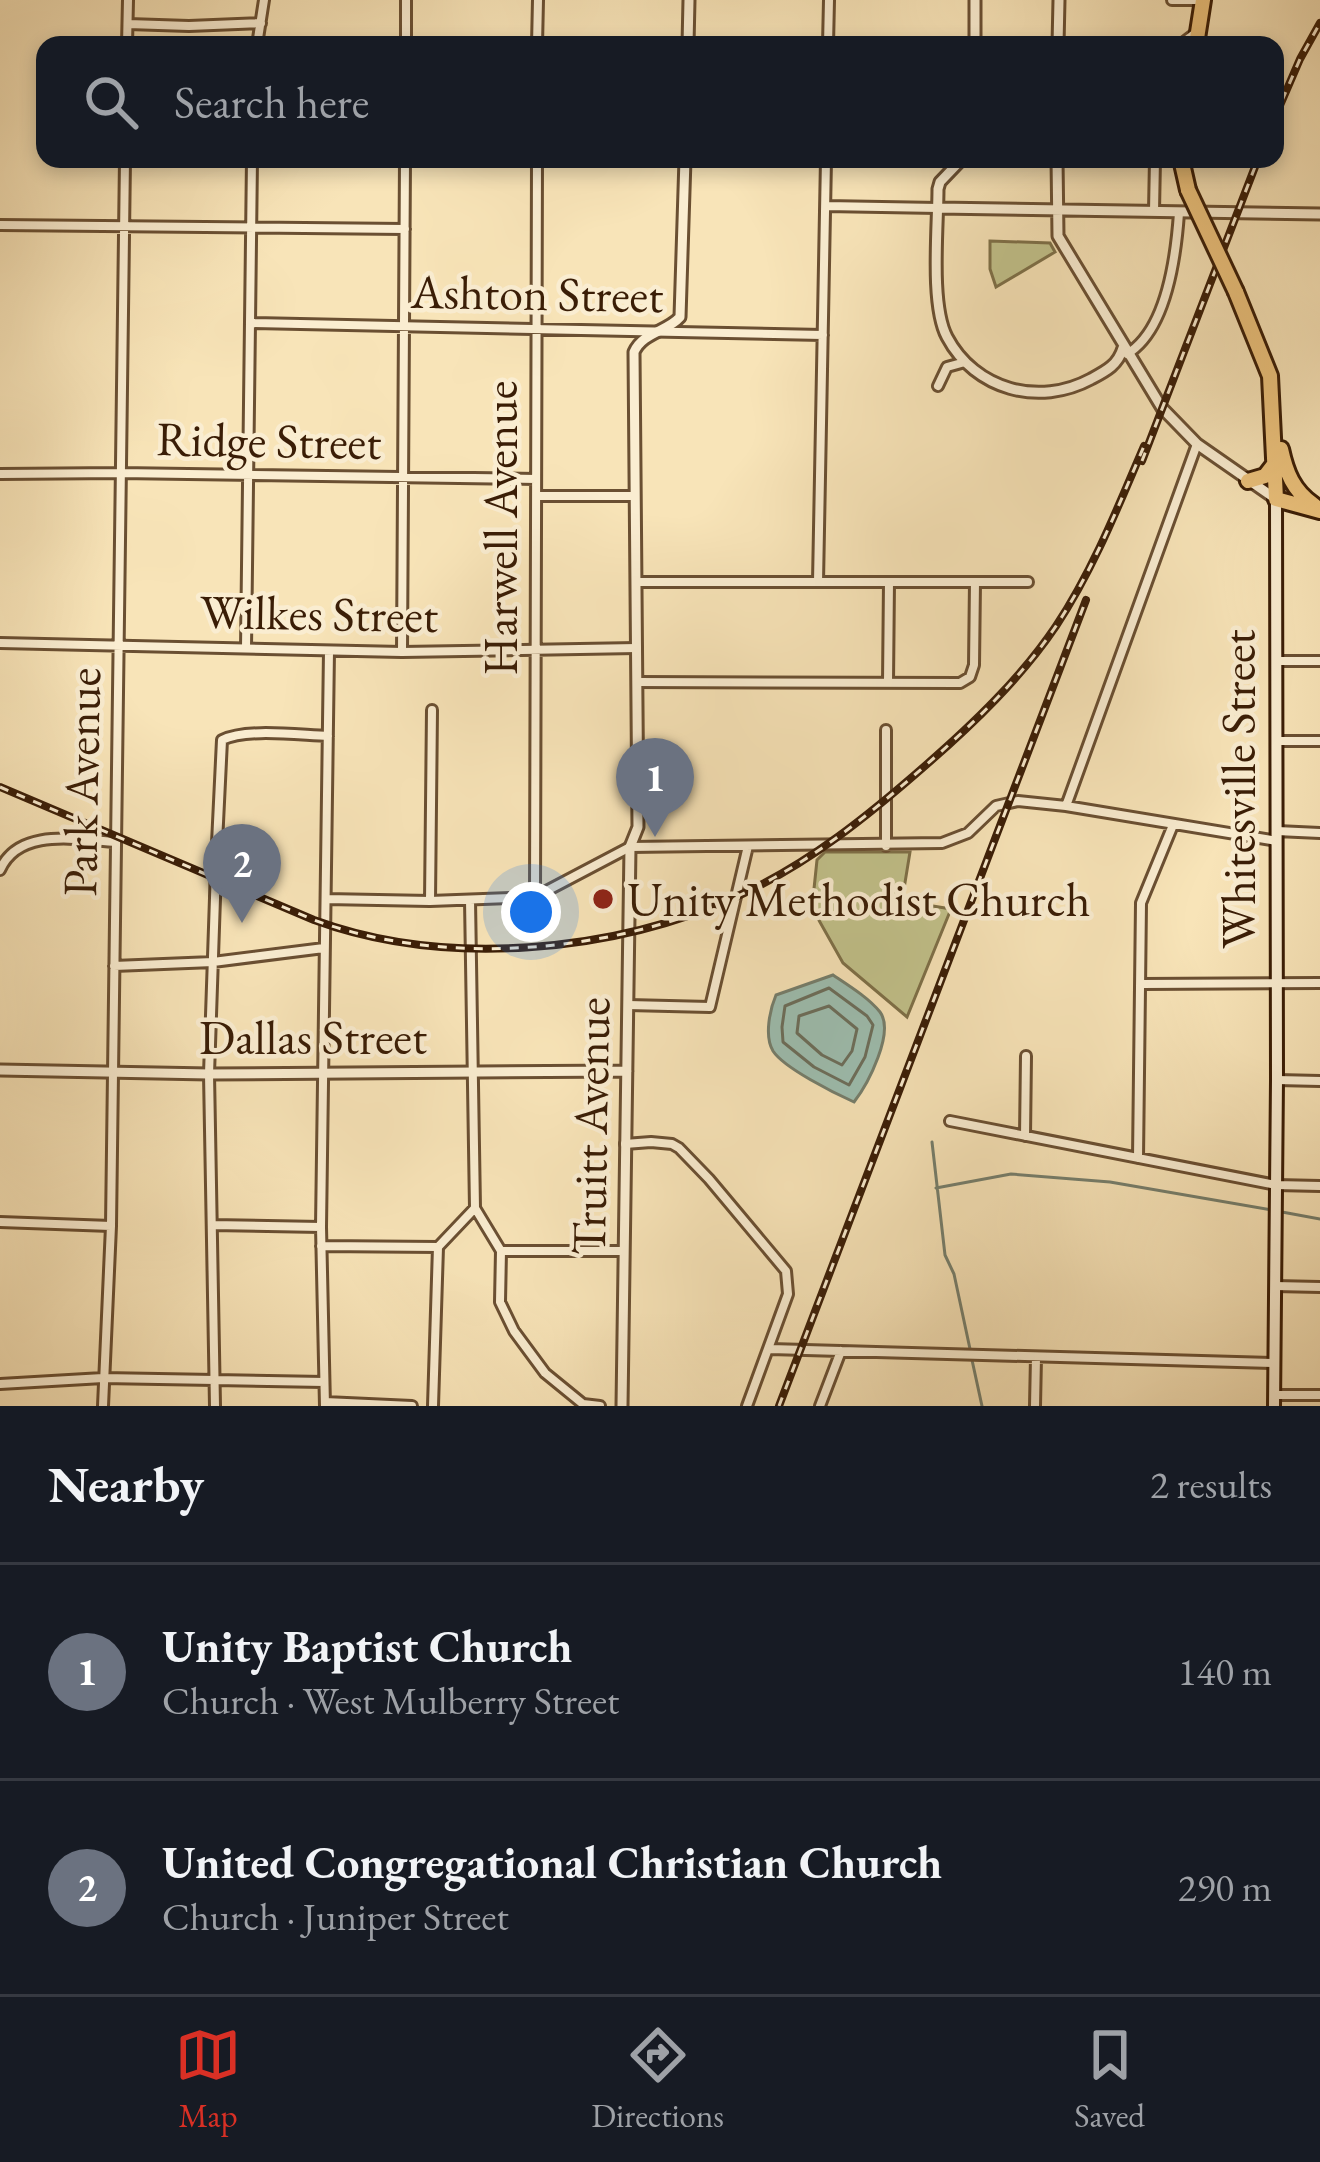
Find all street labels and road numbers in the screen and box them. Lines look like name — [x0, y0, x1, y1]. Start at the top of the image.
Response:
street label: Ashton Street — [409, 260, 664, 326]
street label: Harwell Avenue — [469, 381, 531, 675]
street label: Ridge Street — [156, 407, 382, 473]
street label: Wilkes Street — [199, 580, 439, 646]
street label: Whitesville Street — [1207, 629, 1269, 949]
street label: Park Avenue — [48, 667, 114, 897]
street label: Truitt Avenue — [557, 997, 623, 1255]
street label: Dallas Street — [199, 1006, 427, 1068]

